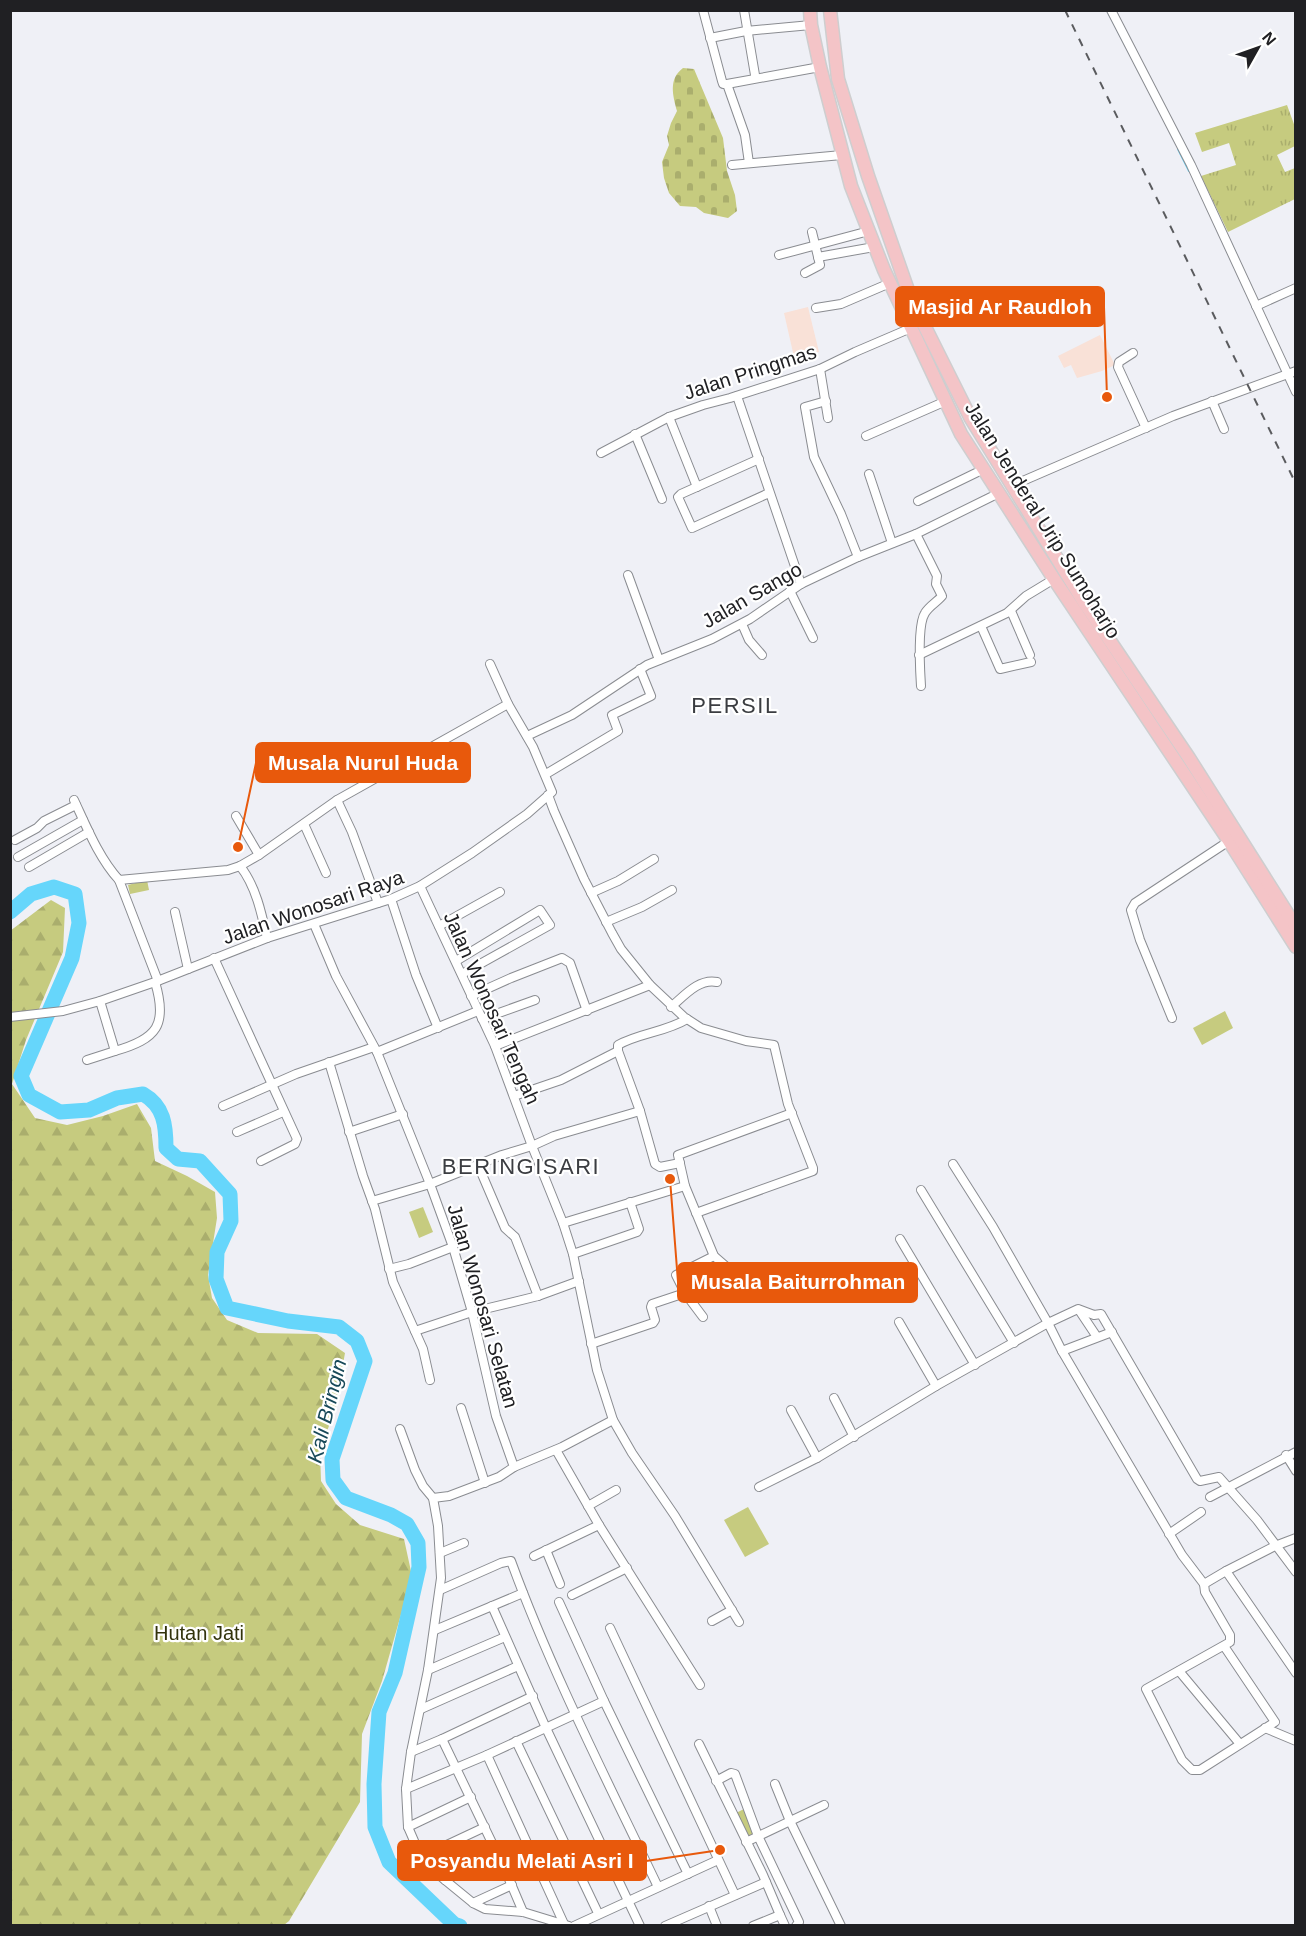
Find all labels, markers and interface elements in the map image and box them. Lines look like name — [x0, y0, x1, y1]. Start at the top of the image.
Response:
north arrow — [1228, 18, 1288, 78]
text: N — [1259, 29, 1279, 49]
callout: Masjid Ar Raudloh — [896, 287, 1104, 326]
text: Masjid Ar Raudloh — [908, 295, 1092, 318]
street label: Jalan Pringmas — [681, 340, 819, 404]
street label: Jalan Jenderal Urip Sumoharjo — [961, 398, 1125, 642]
street label: Jalan Sango — [698, 558, 806, 632]
district label: PERSIL — [691, 693, 779, 718]
callout: Musala Nurul Huda — [256, 743, 470, 782]
text: Musala Nurul Huda — [268, 751, 458, 774]
street label: Jalan Wonosari Raya — [220, 865, 407, 948]
street label: Jalan Wonosari Tengah — [440, 908, 544, 1108]
district label: BERINGISARI — [442, 1154, 600, 1179]
street label: Jalan Wonosari Selatan — [443, 1202, 523, 1410]
callout: Musala Baiturrohman — [678, 1263, 917, 1302]
text: Musala Baiturrohman — [691, 1270, 905, 1293]
water label: Kali Bringin — [303, 1357, 351, 1465]
park label: Hutan Jati — [154, 1622, 244, 1644]
callout: Posyandu Melati Asri I — [398, 1841, 646, 1880]
text: Posyandu Melati Asri I — [410, 1849, 634, 1872]

